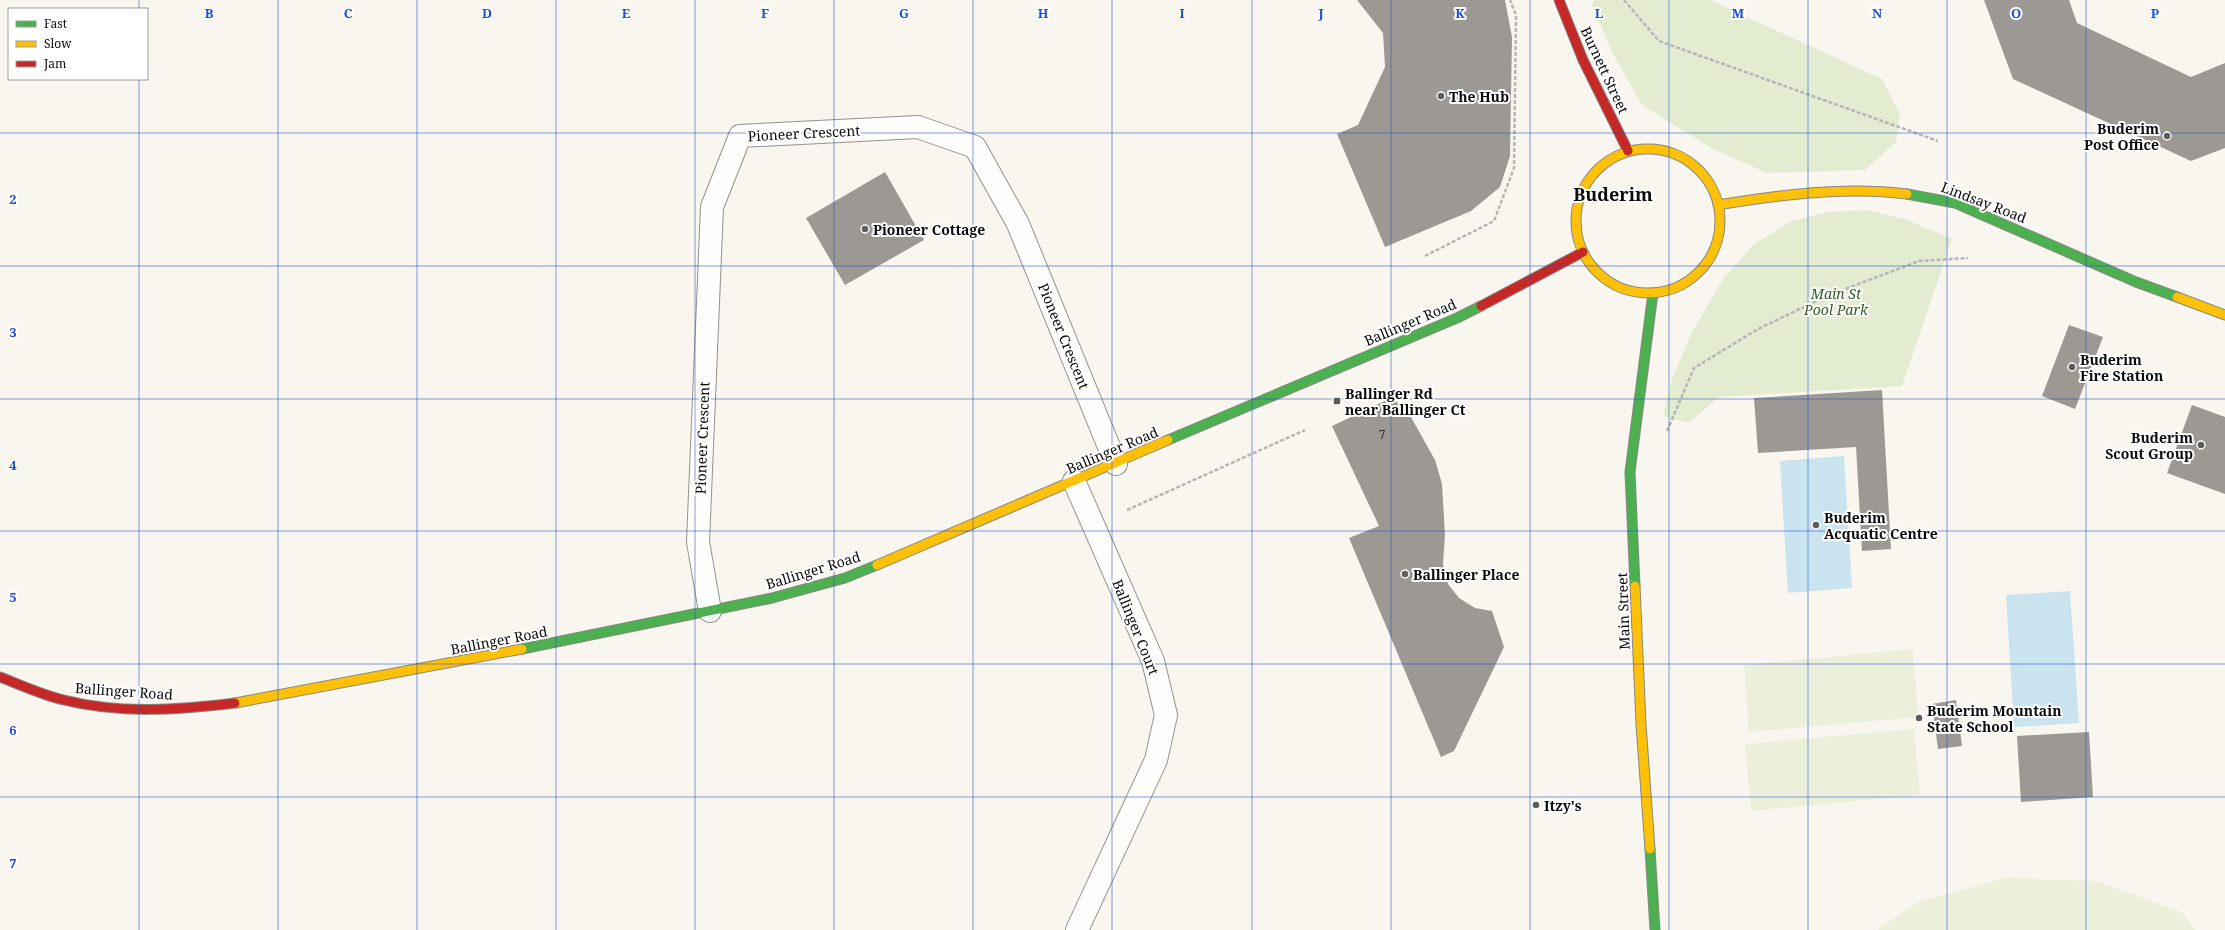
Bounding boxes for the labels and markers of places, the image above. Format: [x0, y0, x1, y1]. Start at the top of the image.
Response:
place label: The Hub [1449, 87, 1509, 106]
marker: The Hub [1436, 91, 1446, 101]
place label: Buderim Post Office [2084, 119, 2159, 154]
marker: Buderim Post Office [2162, 131, 2172, 141]
place label: Pioneer Cottage [873, 220, 985, 239]
marker: Pioneer Cottage [860, 224, 870, 234]
place label: Buderim Fire Station [2080, 350, 2163, 385]
marker: Buderim Fire Station [2067, 362, 2077, 372]
place label: Ballinger Rd near Ballinger Ct [1345, 384, 1466, 419]
marker: Ballinger Rd near Ballinger Ct [1332, 396, 1342, 406]
place label: Buderim Scout Group [2105, 428, 2193, 463]
marker: Buderim Scout Group [2196, 440, 2206, 450]
place label: Buderim Acquatic Centre [1824, 508, 1938, 543]
marker: Buderim Acquatic Centre [1811, 520, 1821, 530]
place label: Ballinger Place [1413, 565, 1519, 584]
marker: Ballinger Place [1400, 569, 1410, 579]
place label: Buderim Mountain State School [1927, 701, 2061, 736]
marker: Buderim Mountain State School [1914, 713, 1924, 723]
place label: Itzy's [1544, 796, 1582, 815]
marker: Itzy's [1531, 800, 1541, 810]

